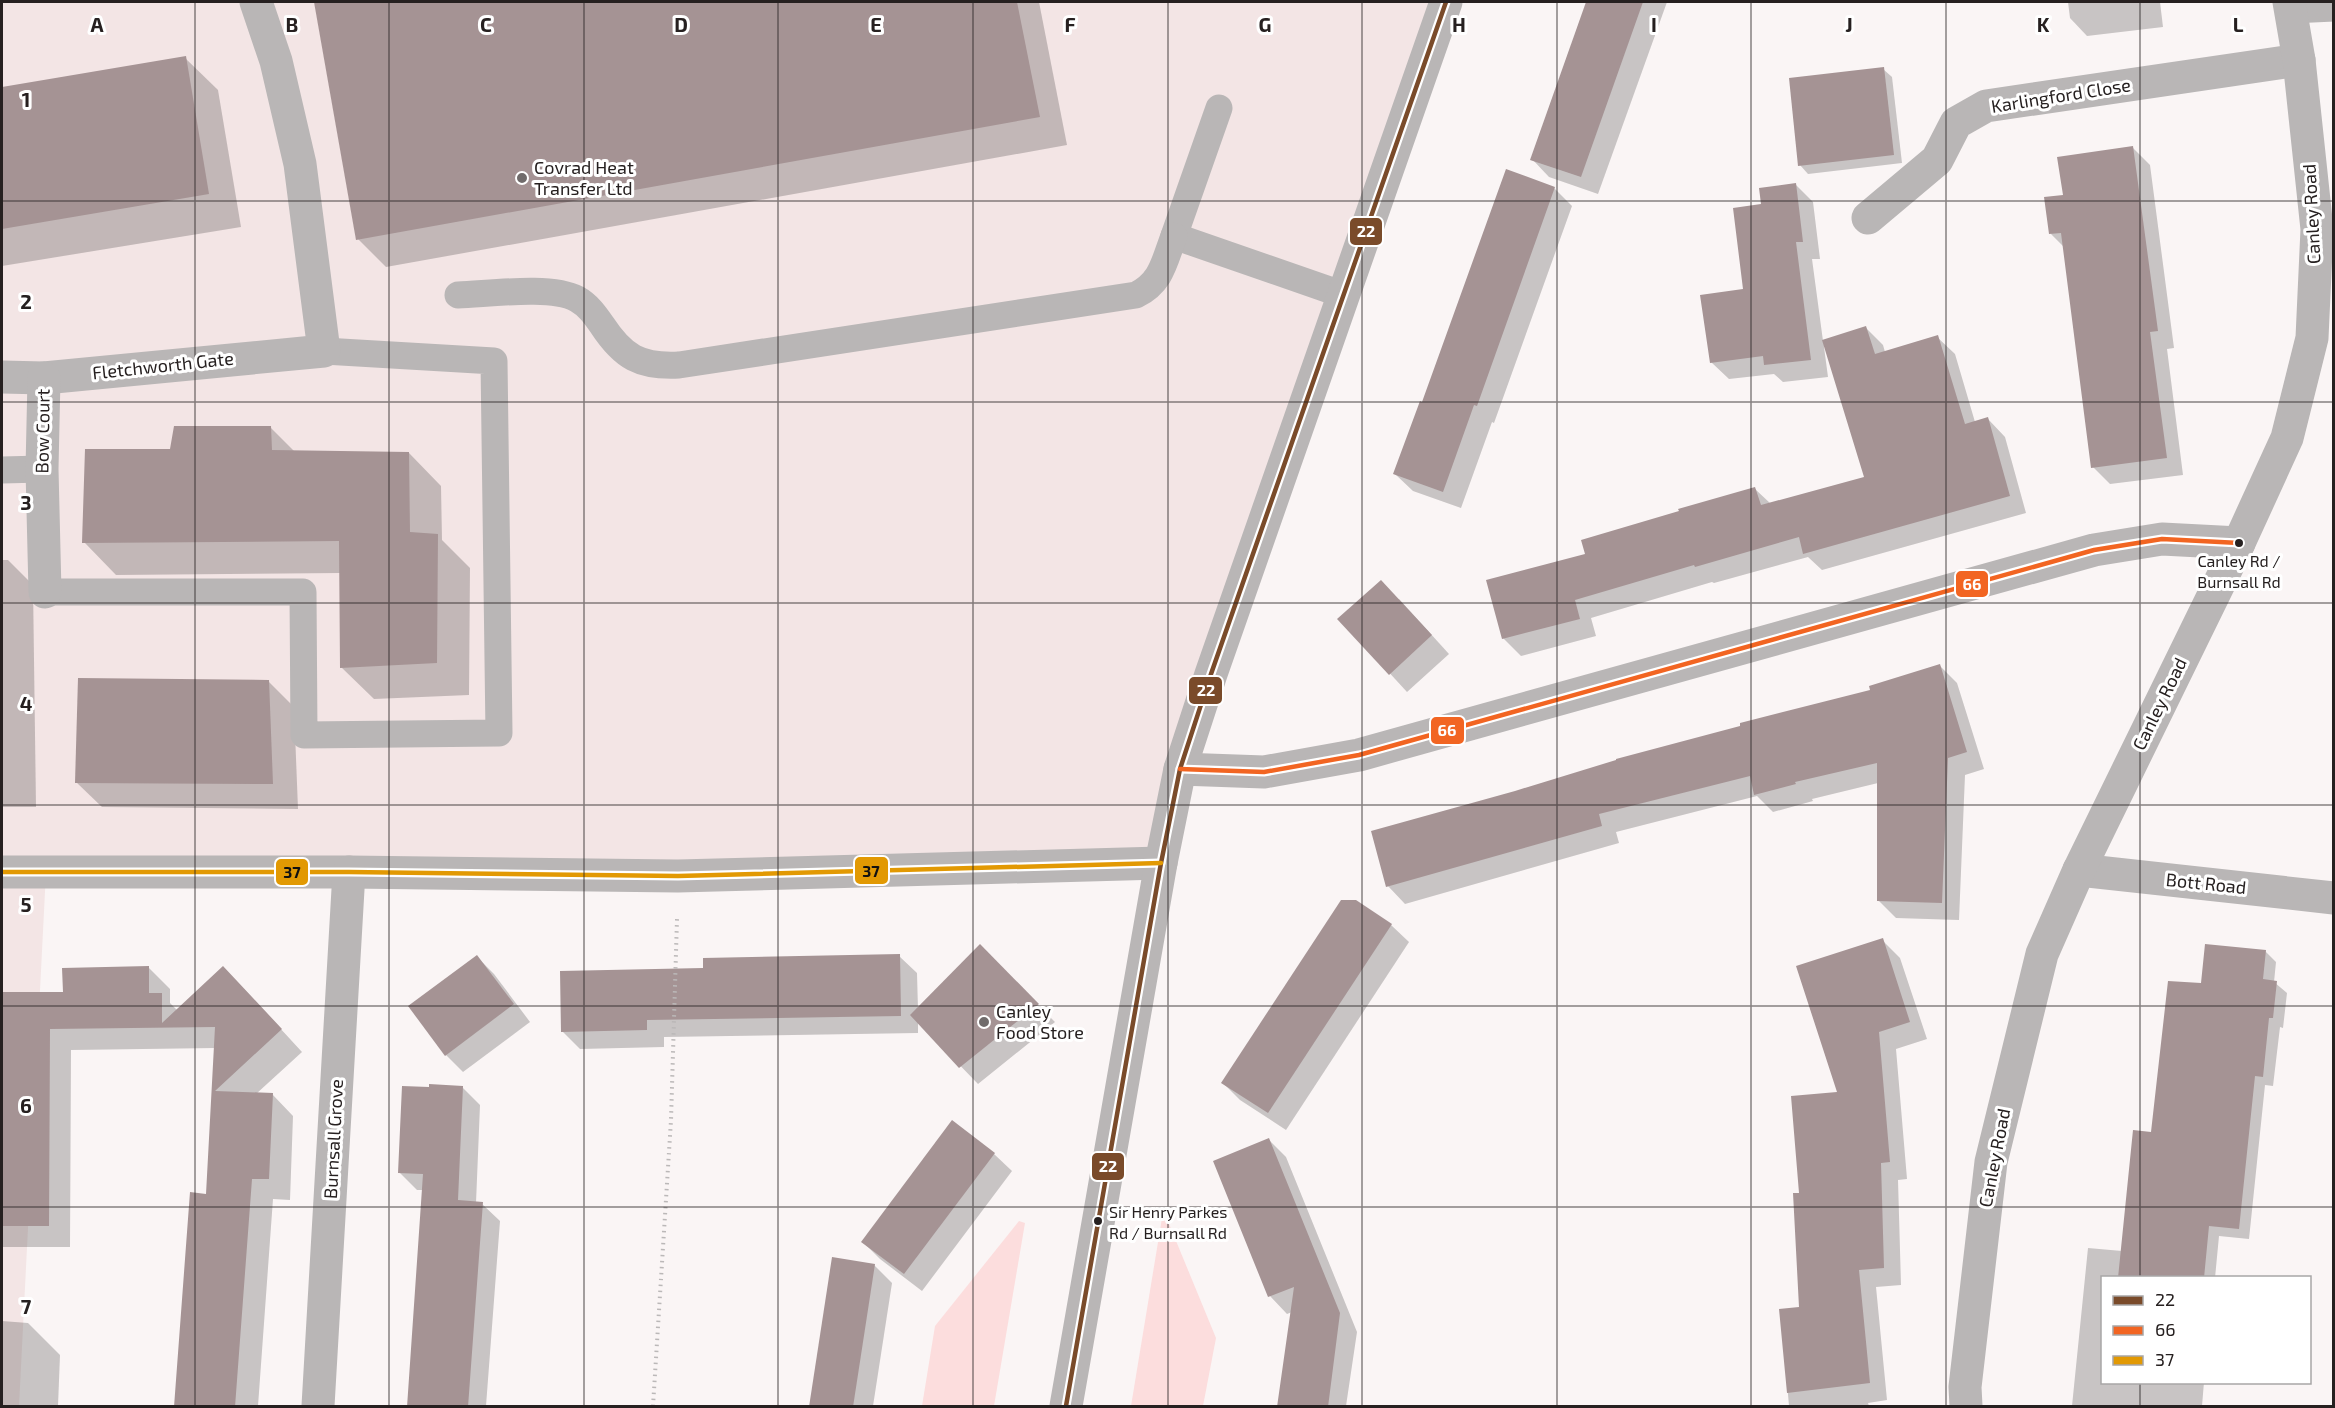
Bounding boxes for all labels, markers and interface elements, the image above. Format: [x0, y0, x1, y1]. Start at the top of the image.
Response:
text: A [90, 12, 104, 36]
text: B [286, 12, 298, 36]
text: C [480, 12, 492, 36]
text: D [674, 12, 688, 36]
text: E [870, 12, 882, 36]
text: F [1064, 12, 1076, 36]
text: G [1259, 12, 1271, 36]
text: H [1452, 12, 1466, 36]
text: I [1651, 12, 1657, 36]
text: J [1845, 12, 1853, 36]
text: K [2037, 12, 2050, 36]
text: L [2233, 12, 2244, 36]
street label: Karlingford Close [1989, 73, 2132, 117]
text: 1 [22, 87, 30, 111]
place label: Covrad Heat Transfer Ltd [534, 156, 634, 199]
street label: Canley Road [2297, 163, 2325, 265]
marker: Covrad Heat Transfer Ltd [515, 171, 529, 185]
line badge: 22 [1349, 217, 1383, 246]
text: 22 [1357, 221, 1375, 240]
text: 2 [20, 289, 32, 313]
street label: Fletchworth Gate [91, 347, 235, 383]
street label: Bow Court [30, 388, 54, 473]
text: 3 [20, 490, 32, 514]
marker: Canley Rd / Burnsall Rd [2233, 537, 2245, 549]
place label: Canley Rd / Burnsall Rd [2197, 551, 2281, 591]
line badge: 66 [1955, 570, 1989, 598]
text: 66 [1963, 574, 1981, 593]
street label: Canley Road [2127, 654, 2191, 753]
line badge: 22 [1188, 676, 1223, 705]
text: 22 [1197, 680, 1215, 699]
text: 4 [20, 691, 33, 715]
line badge: 66 [1430, 716, 1465, 745]
text: 66 [1438, 720, 1456, 739]
line badge: 37 [854, 856, 889, 885]
line badge: 37 [275, 858, 309, 886]
text: 37 [862, 861, 880, 880]
text: 37 [283, 862, 301, 881]
street label: Bott Road [2165, 868, 2247, 898]
text: 5 [20, 892, 32, 916]
place label: Canley Food Store [996, 1000, 1084, 1043]
marker: Canley Food Store [977, 1015, 991, 1029]
street label: Burnsall Grove [319, 1079, 347, 1199]
text: 6 [20, 1093, 32, 1117]
street label: Canley Road [1974, 1107, 2014, 1209]
line badge: 22 [1091, 1152, 1125, 1181]
text: 22 [1099, 1156, 1117, 1175]
place label: Sir Henry Parkes Rd / Burnsall Rd [1109, 1202, 1227, 1242]
marker: Sir Henry Parkes Rd / Burnsall Rd [1092, 1215, 1104, 1227]
legend [2101, 1276, 2311, 1384]
text: 22 [2155, 1288, 2175, 1310]
text: 7 [21, 1294, 32, 1318]
text: 66 [2155, 1318, 2176, 1340]
text: 37 [2155, 1348, 2174, 1370]

